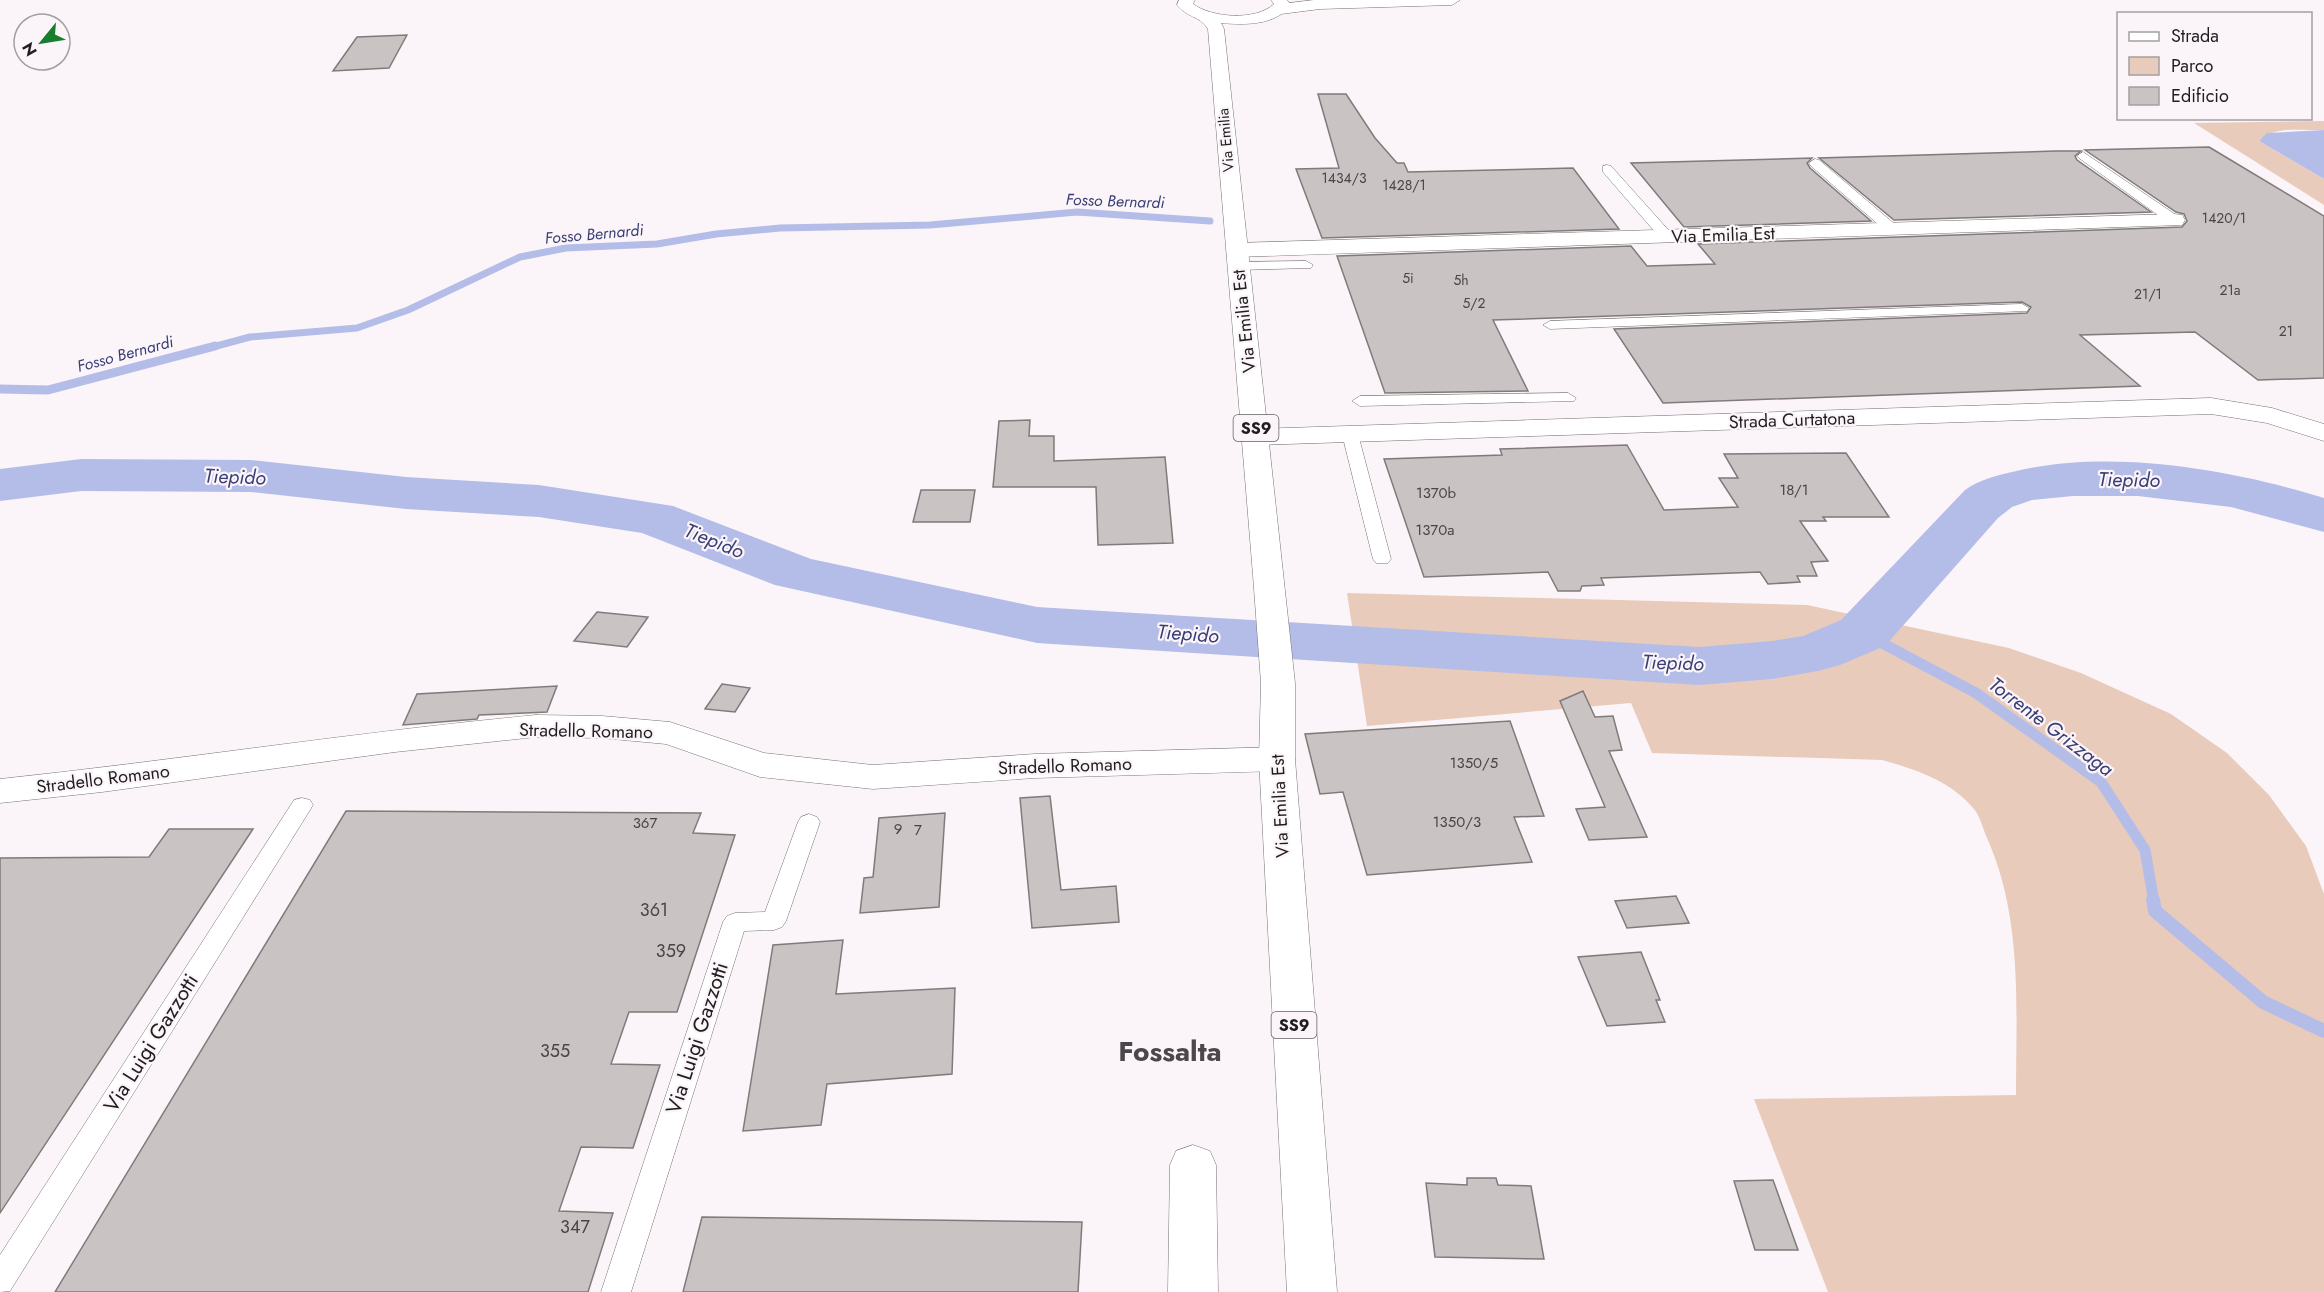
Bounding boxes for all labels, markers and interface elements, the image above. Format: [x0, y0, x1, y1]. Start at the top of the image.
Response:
north arrow [12, 12, 72, 72]
legend [2117, 12, 2312, 120]
text: Strada [2171, 23, 2219, 49]
text: N [16, 38, 43, 61]
text: Parco [2171, 53, 2213, 79]
text: Edificio [2171, 83, 2229, 109]
street label: Via Emilia [1212, 107, 1240, 173]
house number: 1434/3 [1321, 168, 1367, 188]
house number: 1428/1 [1382, 175, 1426, 195]
water label: Fosso Bernardi [1065, 188, 1166, 214]
house number: 1420/1 [2202, 208, 2246, 228]
water label: Fosso Bernardi [544, 218, 645, 250]
street label: Via Emilia Est [1671, 220, 1776, 250]
street label: Via Emilia Est [1226, 267, 1262, 374]
house number: 5i [1402, 268, 1414, 288]
house number: 5h [1453, 270, 1469, 290]
house number: 21a [2220, 280, 2241, 300]
house number: 21/1 [2134, 284, 2162, 304]
house number: 5/2 [1462, 293, 1486, 313]
house number: 21 [2279, 321, 2293, 341]
water label: Fosso Bernardi [74, 330, 177, 378]
street label: Strada Curtatona [1728, 405, 1856, 435]
road number: SS9 [1234, 415, 1278, 441]
water label: Tiepido [204, 461, 267, 493]
water label: Tiepido [2098, 465, 2161, 495]
house number: 18/1 [1779, 479, 1809, 501]
house number: 1370b [1416, 482, 1457, 504]
water label: Tiepido [680, 516, 748, 566]
house number: 1370a [1416, 519, 1454, 541]
water label: Tiepido [1156, 617, 1220, 651]
water label: Tiepido [1642, 647, 1705, 679]
water label: Torrente Grizzaga [1982, 670, 2120, 784]
street label: Stradello Romano [519, 717, 653, 745]
street label: Stradello Romano [998, 751, 1133, 781]
house number: 1350/5 [1450, 752, 1498, 774]
street label: Via Emilia Est [1264, 753, 1296, 858]
street label: Stradello Romano [35, 758, 171, 800]
house number: 1350/3 [1433, 811, 1481, 833]
house number: 367 [633, 812, 657, 834]
house number: 9 [894, 818, 902, 840]
house number: 7 [914, 819, 922, 841]
house number: 361 [640, 897, 668, 923]
house number: 359 [656, 938, 686, 964]
street label: Via Luigi Gazzotti [658, 958, 736, 1118]
street label: Via Luigi Gazzotti [96, 968, 206, 1118]
road number: SS9 [1272, 1012, 1316, 1038]
district label: Fossalta [1118, 1031, 1222, 1072]
house number: 355 [540, 1038, 570, 1064]
house number: 347 [560, 1214, 590, 1240]

